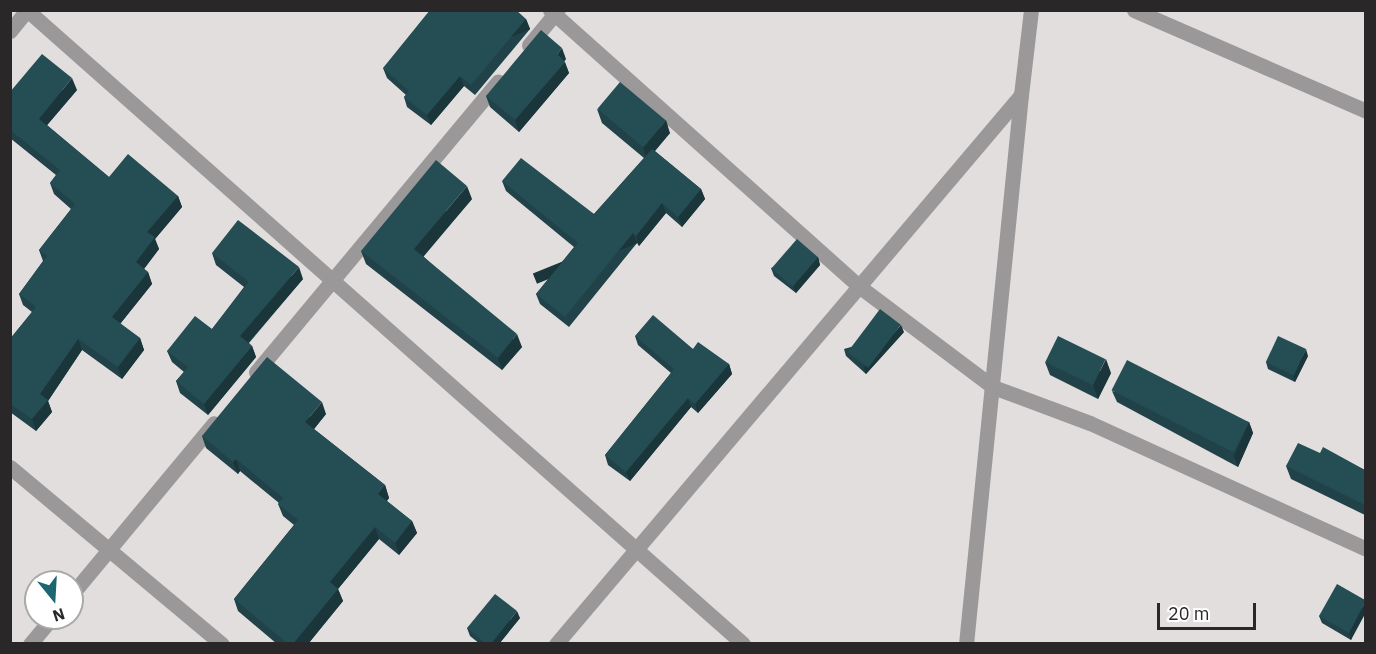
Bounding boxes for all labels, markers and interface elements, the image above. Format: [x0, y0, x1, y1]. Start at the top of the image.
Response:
north arrow [24, 570, 84, 630]
scale bar [1160, 591, 1259, 629]
text: 20 m [1168, 602, 1210, 625]
text: N [50, 604, 68, 627]

